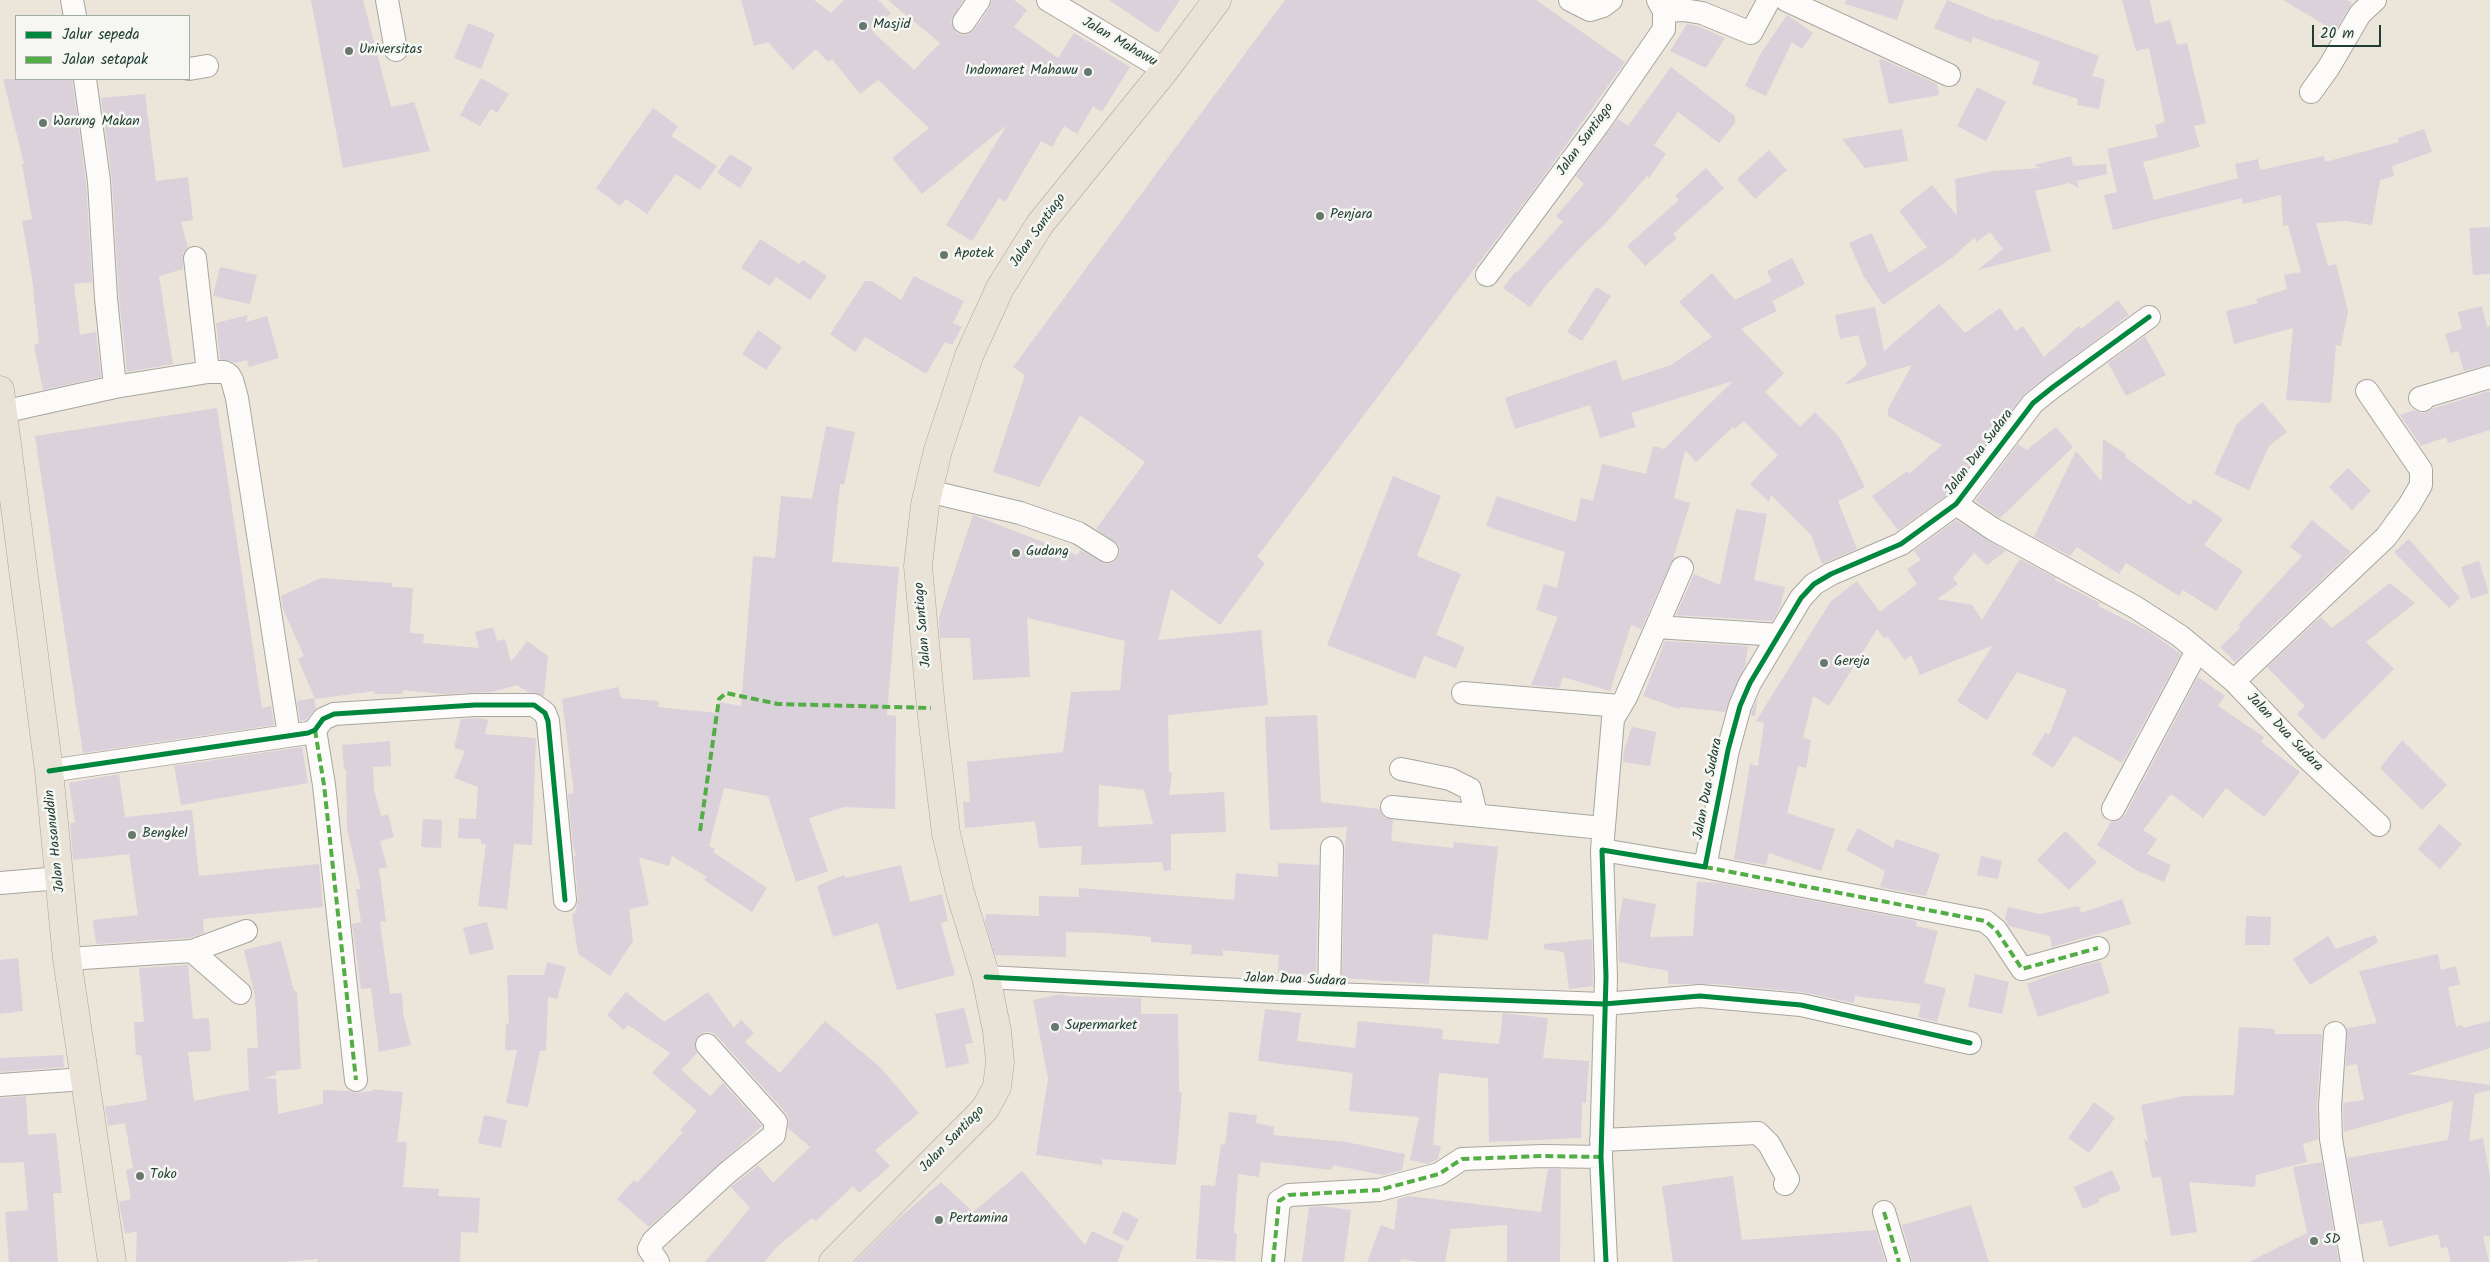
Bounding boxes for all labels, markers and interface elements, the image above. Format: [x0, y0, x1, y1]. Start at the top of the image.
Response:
legend [15, 15, 190, 80]
street label: Jalan Mahawu [1078, 15, 1160, 71]
scale bar [2315, 15, 2384, 47]
place label: Masjid [873, 18, 910, 34]
marker: Masjid [857, 20, 869, 32]
text: 20 m [2320, 22, 2354, 46]
text: Jalur sepeda [62, 23, 140, 47]
place label: Universitas [359, 43, 422, 59]
marker: Universitas [343, 45, 355, 57]
text: Jalan setapak [62, 48, 148, 72]
place label: Indomaret Mahawu [965, 64, 1078, 80]
marker: Indomaret Mahawu [1082, 66, 1094, 78]
street label: Jalan Santiago [1554, 100, 1618, 180]
place label: Warung Makan [53, 115, 140, 131]
marker: Warung Makan [37, 117, 49, 129]
street label: Jalan Santiago [1007, 191, 1071, 271]
place label: Penjara [1330, 208, 1373, 224]
marker: Penjara [1314, 210, 1326, 222]
place label: Apotek [954, 247, 994, 263]
marker: Apotek [938, 249, 950, 261]
street label: Jalan Dua Sudara [1942, 407, 2018, 499]
place label: Gudang [1026, 545, 1069, 561]
marker: Gudang [1010, 547, 1022, 559]
street label: Jalan Santiago [912, 581, 936, 669]
place label: Gereja [1834, 655, 1870, 671]
marker: Gereja [1818, 657, 1830, 669]
street label: Jalan Dua Sudara [2242, 690, 2326, 776]
street label: Jalan Dua Sudara [1691, 737, 1727, 841]
street label: Jalan Hasanuddin [42, 789, 70, 893]
place label: Bengkel [142, 827, 188, 843]
marker: Bengkel [126, 829, 138, 841]
street label: Jalan Dua Sudara [1243, 971, 1347, 991]
place label: Supermarket [1065, 1019, 1137, 1035]
marker: Supermarket [1049, 1021, 1061, 1033]
street label: Jalan Santiago [917, 1103, 989, 1177]
place label: Toko [150, 1168, 177, 1184]
marker: Toko [134, 1170, 146, 1182]
place label: Pertamina [949, 1212, 1008, 1228]
marker: Pertamina [933, 1214, 945, 1226]
place label: SD [2324, 1233, 2340, 1249]
marker: SD [2308, 1235, 2320, 1247]

